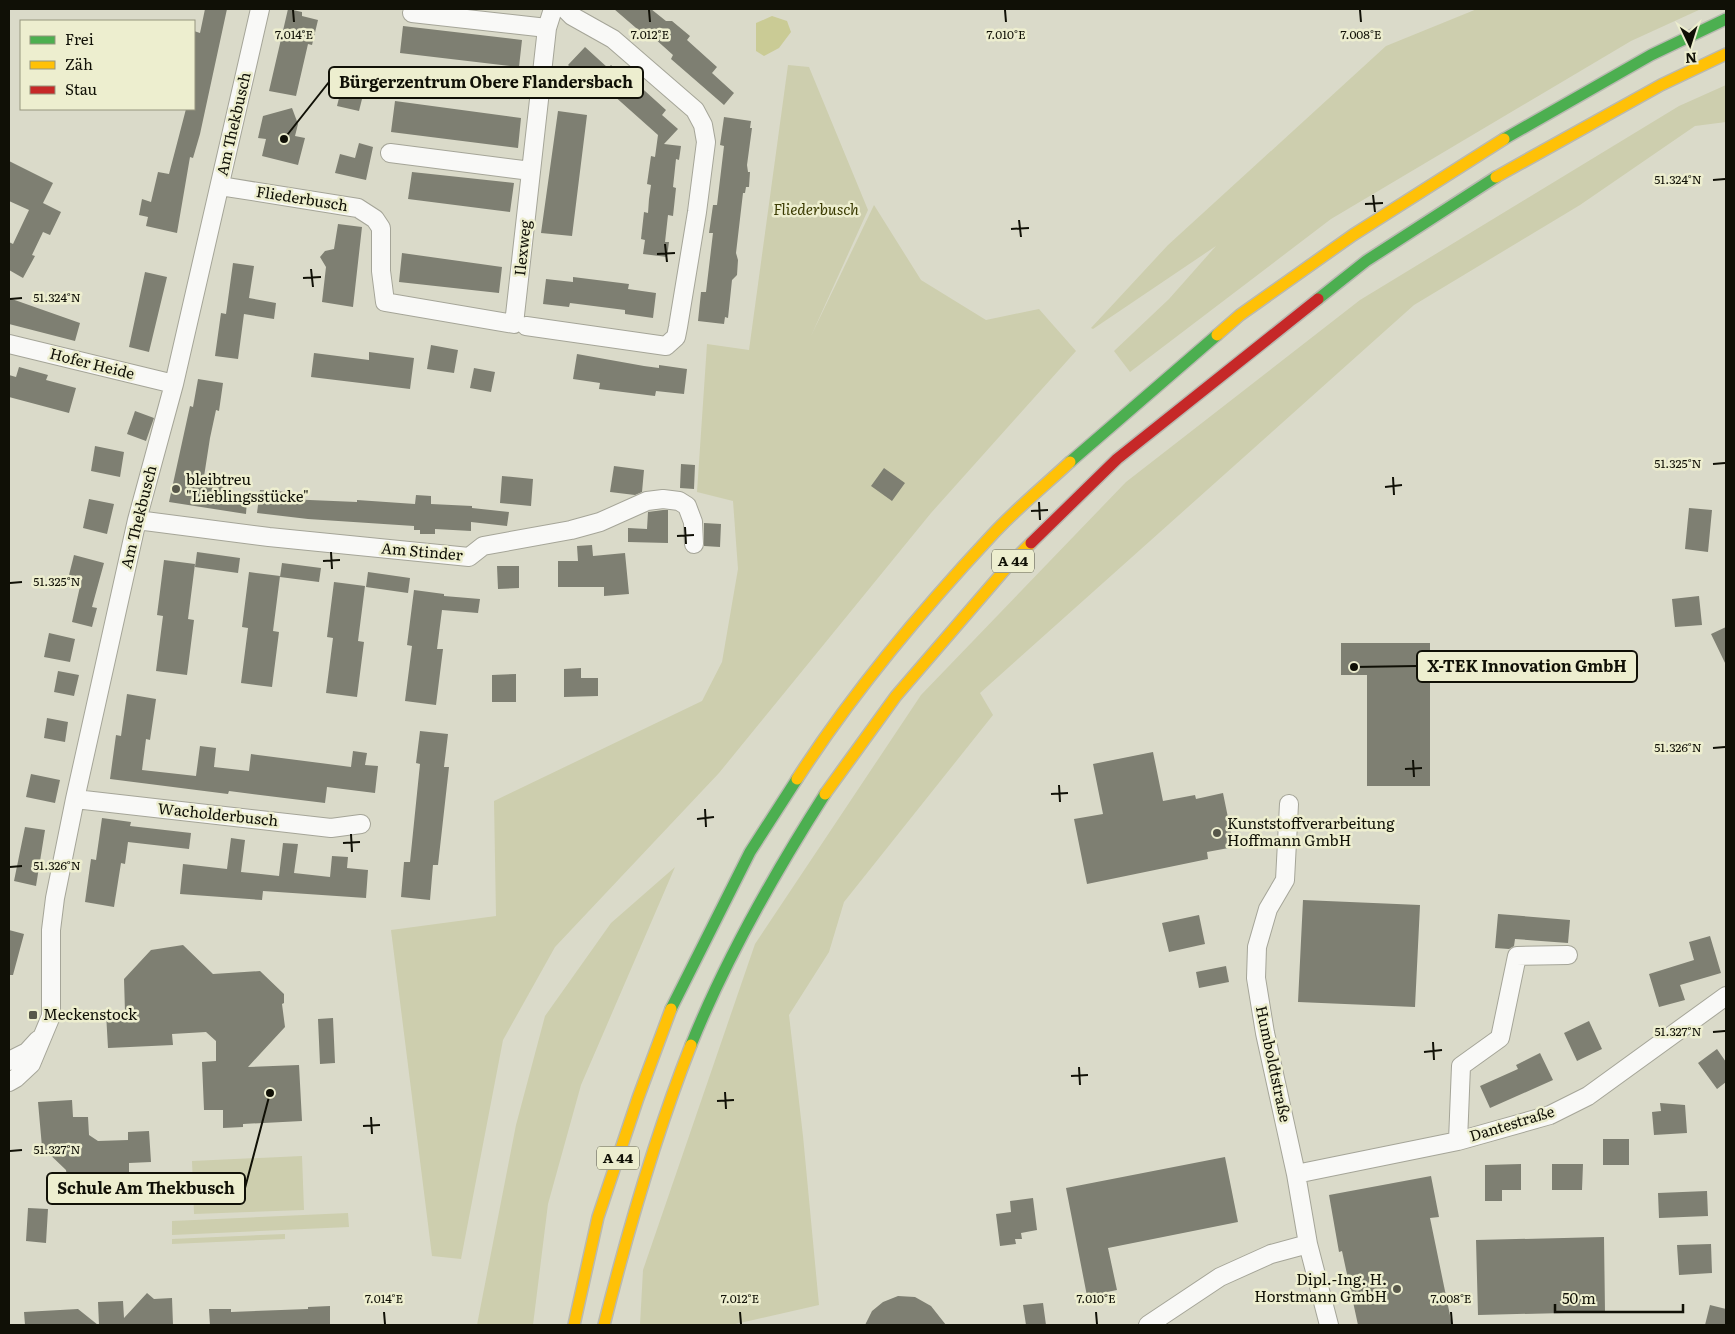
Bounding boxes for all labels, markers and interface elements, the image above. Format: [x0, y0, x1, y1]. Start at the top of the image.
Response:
legend [20, 20, 195, 110]
north arrow [1665, 20, 1715, 70]
text: 7.014°E [275, 25, 313, 43]
text: 7.012°E [631, 25, 670, 43]
text: 7.010°E [986, 25, 1026, 43]
text: 7.008°E [1341, 25, 1382, 43]
text: Frei [65, 27, 94, 50]
text: N [1684, 49, 1698, 69]
text: Zäh [65, 52, 93, 75]
callout: Bürgerzentrum Obere Flandersbach [329, 67, 643, 98]
street label: Am Thekbusch [209, 69, 256, 178]
text: Bürgerzentrum Obere Flandersbach [339, 69, 633, 93]
text: Stau [65, 77, 97, 100]
text: 51.324°N [1654, 170, 1702, 188]
street label: Fliederbusch [255, 179, 350, 216]
park label: Fliederbusch [773, 197, 859, 220]
street label: Ilexweg [507, 218, 536, 277]
text: 51.324°N [33, 288, 81, 306]
street label: Hofer Heide [48, 341, 137, 384]
text: 51.325°N [1654, 454, 1702, 472]
street label: Am Thekbusch [114, 462, 162, 571]
place label: bleibtreu "Lieblingsstücke" [186, 467, 309, 507]
marker: bleibtreu "Lieblingsstücke" [170, 483, 182, 495]
street label: Am Stinder [380, 535, 464, 566]
road number: A 44 [992, 550, 1034, 572]
text: 51.325°N [33, 572, 81, 590]
callout: X-TEK Innovation GmbH [1417, 651, 1637, 682]
text: X-TEK Innovation GmbH [1427, 653, 1627, 677]
text: 51.326°N [1654, 738, 1702, 756]
street label: Wacholderbusch [157, 796, 280, 831]
place label: Kunststoffverarbeitung Hoffmann GmbH [1227, 811, 1395, 851]
marker: Kunststoffverarbeitung Hoffmann GmbH [1211, 827, 1223, 839]
text: 51.326°N [33, 856, 81, 874]
place label: Meckenstock [43, 1002, 138, 1025]
street label: Humboldtstraße [1251, 1003, 1298, 1124]
marker: Meckenstock [27, 1009, 39, 1021]
text: 51.327°N [1654, 1022, 1702, 1040]
street label: Dantestraße [1466, 1099, 1557, 1146]
text: 51.327°N [33, 1140, 81, 1158]
road number: A 44 [597, 1146, 639, 1170]
callout: Schule Am Thekbusch [47, 1173, 245, 1204]
text: Schule Am Thekbusch [57, 1175, 235, 1199]
place label: Dipl.-Ing. H. Horstmann GmbH [1254, 1267, 1387, 1307]
scale bar [1555, 1282, 1682, 1314]
marker: Dipl.-Ing. H. Horstmann GmbH [1391, 1283, 1403, 1295]
text: 50 m [1562, 1286, 1596, 1309]
text: 7.014°E [365, 1289, 403, 1307]
text: 7.012°E [721, 1289, 760, 1307]
text: 7.010°E [1076, 1289, 1116, 1307]
text: 7.008°E [1431, 1289, 1472, 1307]

